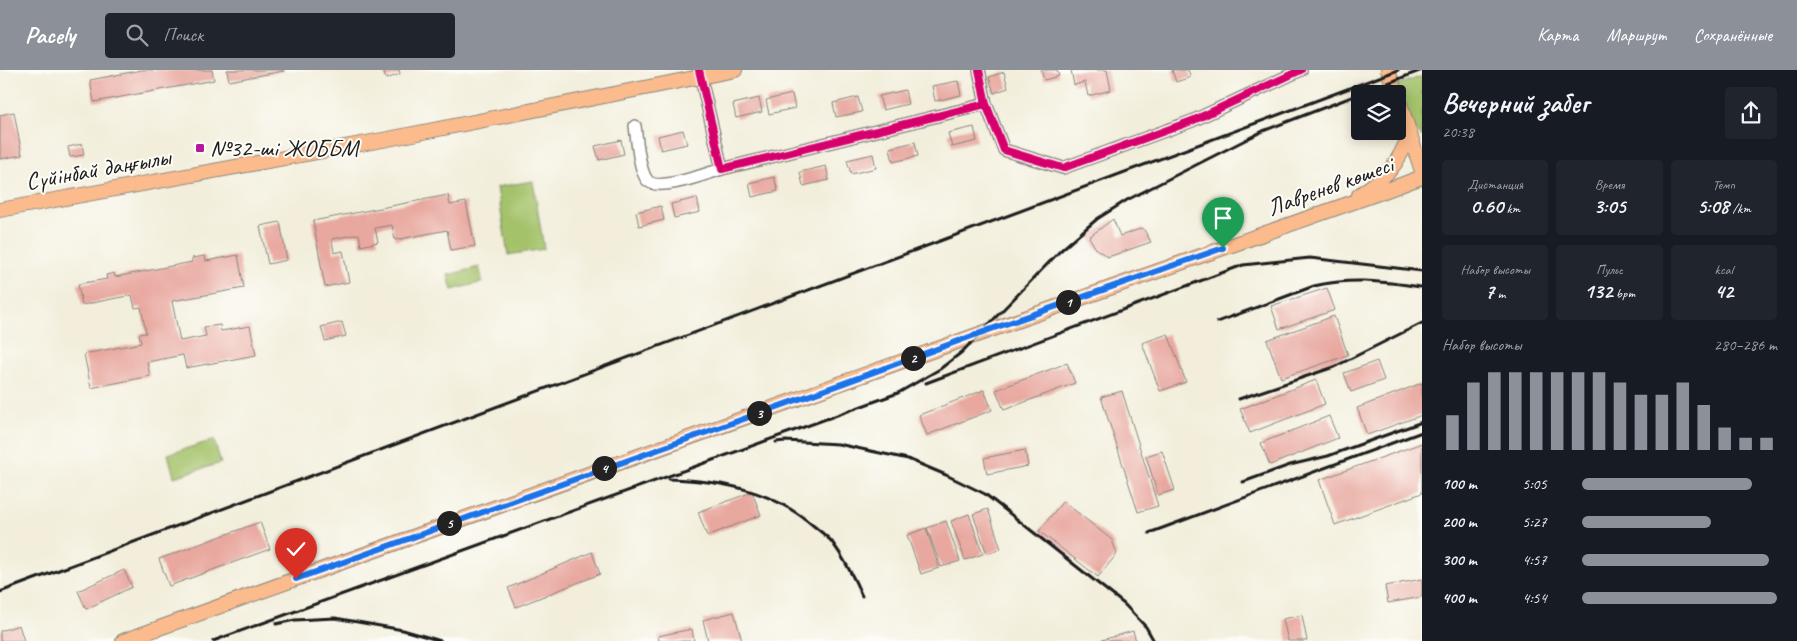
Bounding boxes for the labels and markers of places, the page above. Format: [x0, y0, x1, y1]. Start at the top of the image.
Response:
place label: №32-ші ЖОББМ [210, 133, 361, 163]
marker: №32-ші ЖОББМ [194, 142, 206, 154]
pin [1202, 197, 1244, 248]
pin: 1 [1056, 290, 1080, 314]
pin: 2 [900, 346, 926, 370]
pin: 3 [746, 400, 772, 426]
pin: 4 [592, 456, 616, 480]
pin: 5 [436, 510, 462, 536]
pin [275, 528, 317, 579]

